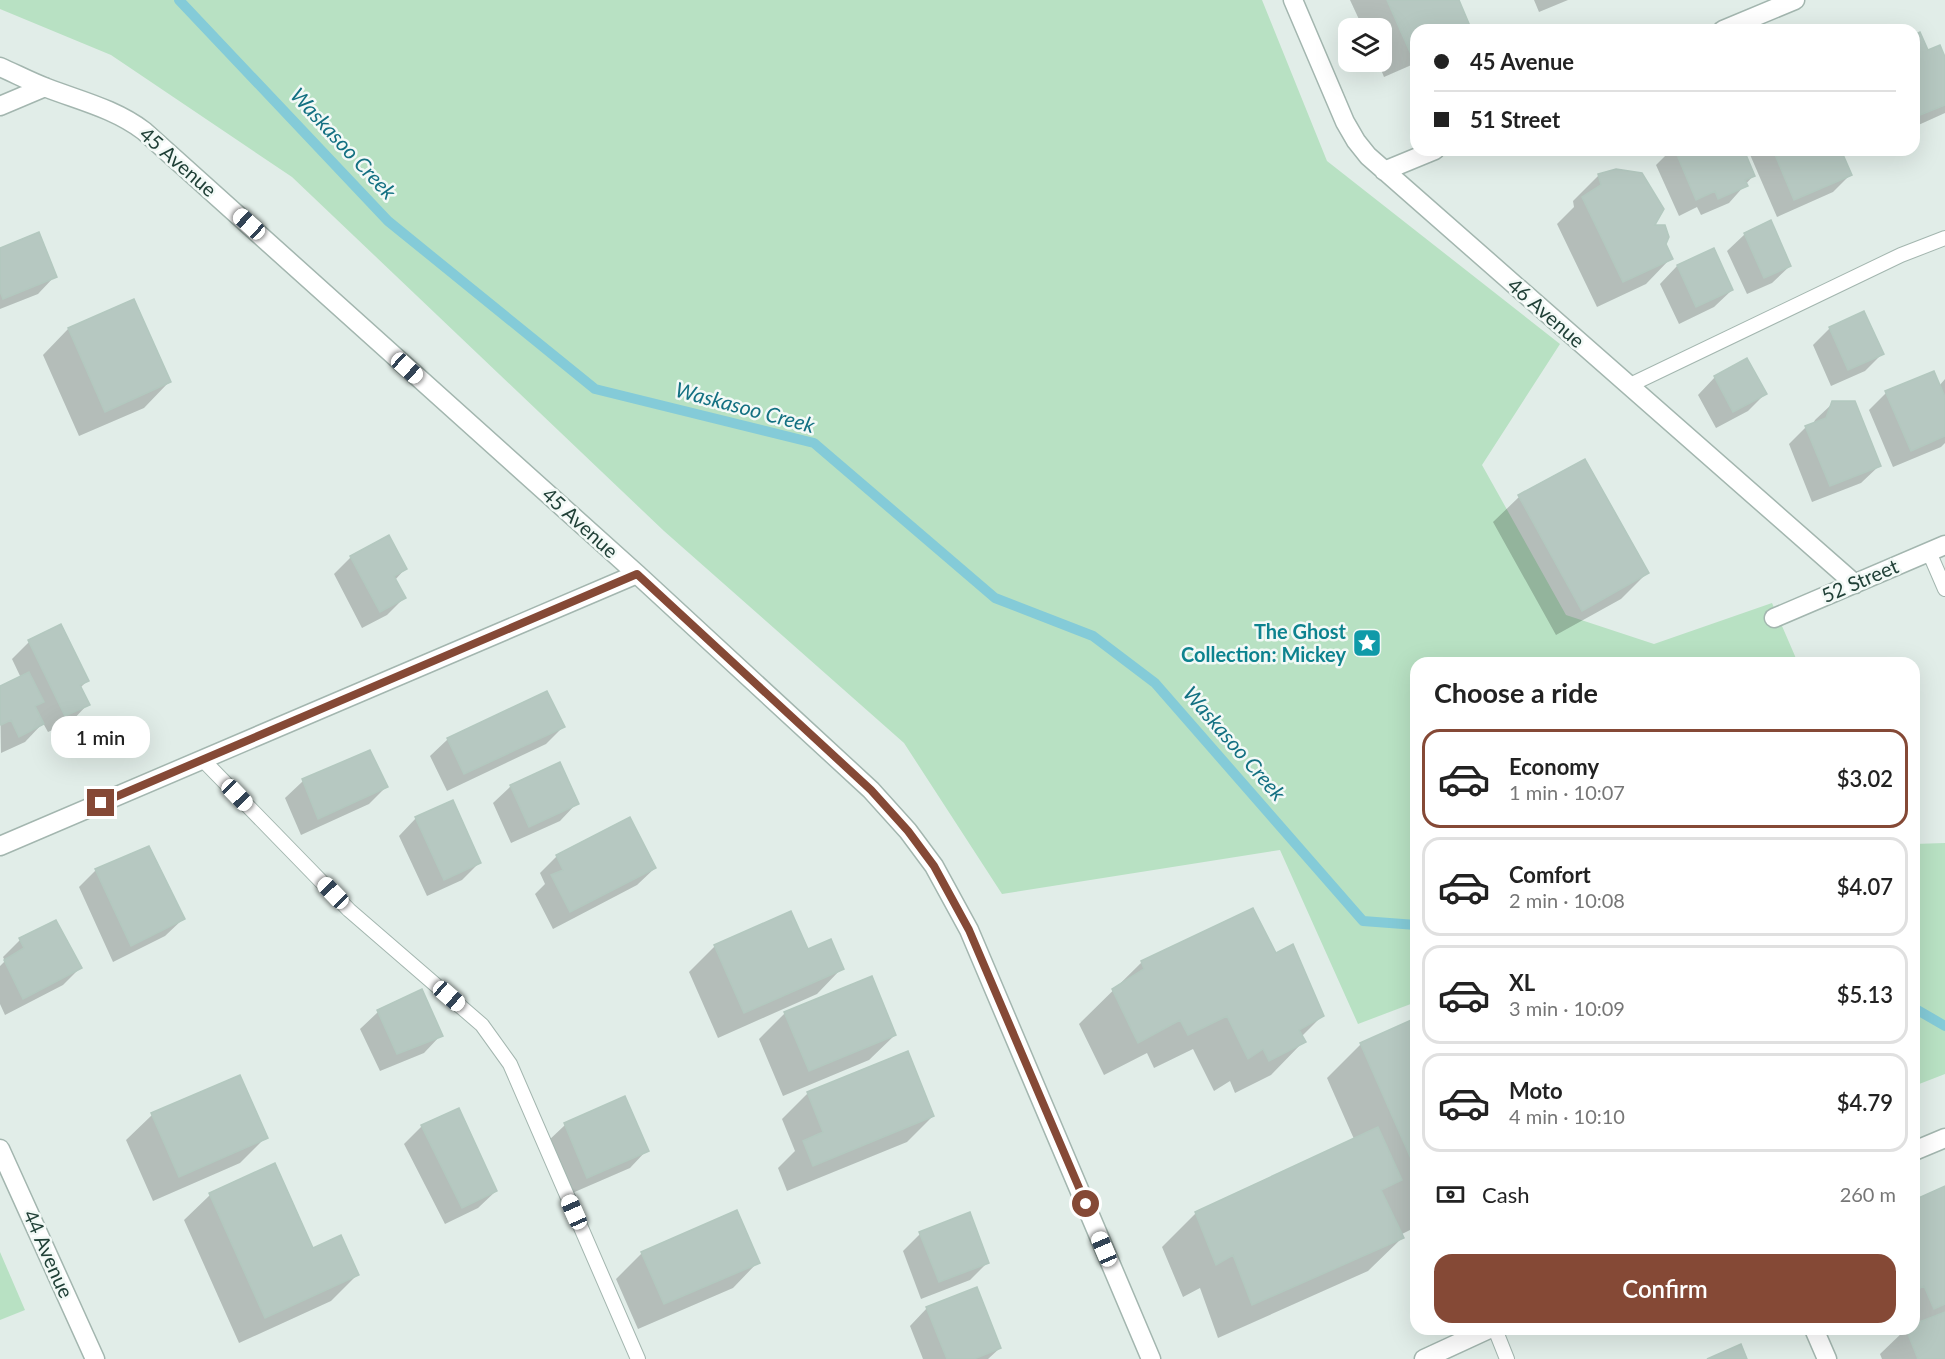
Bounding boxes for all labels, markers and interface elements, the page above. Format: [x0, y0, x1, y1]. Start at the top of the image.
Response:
map controls [1338, 18, 1392, 72]
button: layers [1338, 18, 1392, 72]
text: 45 Avenue [1470, 48, 1574, 75]
water label: Waskasoo Creek [286, 82, 403, 205]
text: 51 Street [1470, 106, 1560, 133]
street label: 45 Avenue [135, 121, 222, 201]
car [230, 205, 268, 243]
street label: 46 Avenue [1503, 272, 1590, 352]
car [388, 349, 426, 387]
water label: Waskasoo Creek [673, 376, 819, 437]
street label: 45 Avenue [538, 482, 624, 563]
street label: 52 Street [1818, 553, 1902, 607]
place label: The Ghost Collection: Mickey [1181, 619, 1347, 666]
place icon: The Ghost Collection: Mickey [1351, 627, 1383, 659]
text: Choose a ride [1434, 676, 1598, 709]
water label: Waskasoo Creek [1179, 681, 1292, 806]
callout: 1 min [51, 716, 150, 758]
text: 1 min [76, 725, 125, 749]
icon: car [1437, 752, 1491, 806]
text: Economy [1509, 753, 1599, 780]
text: $3.02 [1837, 765, 1893, 792]
car [218, 776, 256, 814]
text: 1 min · 10:07 [1509, 780, 1625, 804]
route end [87, 789, 114, 816]
icon: car [1437, 860, 1491, 914]
text: Comfort [1509, 861, 1591, 888]
text: $4.07 [1837, 873, 1893, 900]
car [314, 874, 352, 912]
text: 2 min · 10:08 [1509, 888, 1625, 912]
icon: car [1437, 968, 1491, 1022]
text: XL [1509, 969, 1535, 996]
car [430, 977, 468, 1015]
text: $5.13 [1837, 981, 1893, 1008]
text: 3 min · 10:09 [1509, 996, 1625, 1020]
icon: car [1437, 1076, 1491, 1130]
text: Moto [1509, 1077, 1563, 1104]
text: $4.79 [1837, 1089, 1893, 1116]
text: 4 min · 10:10 [1509, 1104, 1625, 1128]
icon: cash [1434, 1178, 1467, 1211]
text: Cash [1482, 1181, 1529, 1208]
text: 260 m [1840, 1182, 1896, 1206]
route start [1072, 1190, 1099, 1217]
car [558, 1192, 590, 1232]
street label: 44 Avenue [19, 1206, 79, 1301]
car [1089, 1229, 1119, 1269]
button: Confirm [1434, 1254, 1896, 1323]

